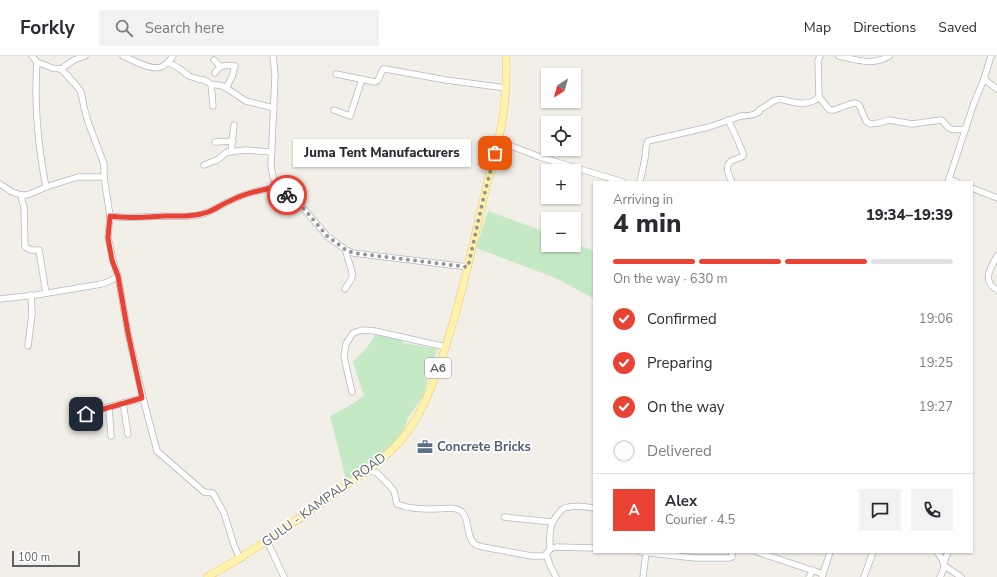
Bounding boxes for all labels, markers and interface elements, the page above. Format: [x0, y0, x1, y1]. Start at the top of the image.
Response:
search box [99, 10, 379, 46]
text: Forkly [20, 15, 75, 41]
icon: search [113, 17, 135, 39]
text: Search here [145, 18, 224, 38]
text: Map [804, 18, 831, 37]
text: Directions [853, 18, 916, 37]
text: Saved [938, 18, 977, 37]
north arrow [541, 68, 581, 108]
map controls [541, 68, 581, 252]
button: locate [541, 116, 581, 156]
pin [478, 136, 512, 170]
callout: Juma Tent Manufacturers [293, 139, 471, 167]
icon: bag [484, 142, 506, 164]
text: Juma Tent Manufacturers [304, 144, 460, 162]
button: + [541, 164, 581, 204]
courier [267, 175, 307, 215]
icon: bike [276, 184, 298, 206]
text: Arriving in [613, 191, 673, 209]
text: 19:34–19:39 [866, 205, 953, 225]
text: 4 min [613, 206, 681, 241]
button: − [541, 212, 581, 252]
text: On the way · 630 m [613, 270, 728, 288]
icon: check [613, 308, 635, 330]
text: Confirmed [647, 309, 717, 329]
text: 19:06 [919, 310, 953, 328]
icon: check [613, 352, 635, 374]
text: Preparing [647, 353, 712, 373]
text: 19:25 [919, 354, 953, 372]
road number: A6 [425, 358, 451, 378]
icon: check [613, 396, 635, 418]
pin [69, 397, 103, 431]
text: On the way [647, 397, 725, 417]
text: 19:27 [919, 398, 953, 416]
icon: home [75, 403, 97, 425]
office icon: Concrete Bricks [416, 438, 434, 456]
place label: Concrete Bricks [437, 438, 531, 456]
text: Delivered [647, 441, 712, 461]
street label: GULU - KAMPALA ROAD [258, 449, 390, 551]
button: chat [859, 489, 901, 531]
button: phone [911, 489, 953, 531]
text: Alex [665, 491, 697, 511]
text: A [628, 500, 640, 520]
text: Courier · 4.5 [665, 511, 735, 529]
scale bar [12, 549, 80, 568]
text: 100 m [18, 550, 50, 565]

